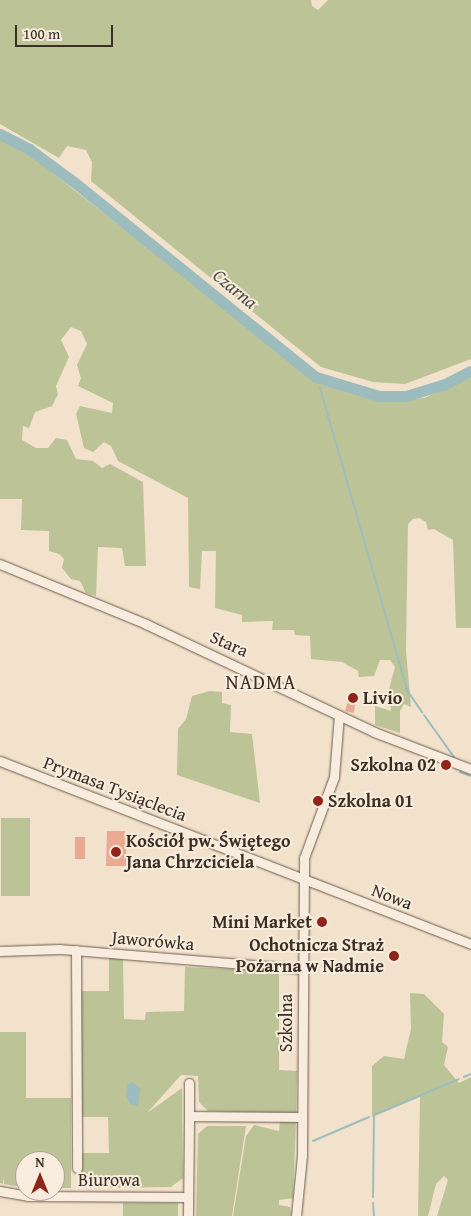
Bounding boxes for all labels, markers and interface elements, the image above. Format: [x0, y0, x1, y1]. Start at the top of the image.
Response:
scale bar [18, 15, 115, 47]
text: 100 m [23, 23, 60, 44]
water label: Czarna [208, 264, 262, 314]
street label: Stara [207, 626, 251, 662]
district label: NADMA [225, 669, 297, 693]
place label: Livio [363, 687, 402, 709]
marker: Livio [347, 692, 359, 704]
street label: Prymasa Tysiąclecia [40, 752, 190, 826]
place label: Szkolna 02 [350, 754, 436, 776]
marker: Szkolna 02 [440, 759, 452, 771]
place label: Szkolna 01 [328, 790, 414, 812]
marker: Szkolna 01 [312, 795, 324, 807]
place label: Kościół pw. Świętego Jana Chrzciciela [126, 831, 291, 874]
marker: Kościół pw. Świętego Jana Chrzciciela [110, 846, 122, 858]
street label: Nowa [369, 879, 415, 915]
place label: Mini Market [212, 911, 312, 933]
marker: Mini Market [316, 916, 328, 928]
street label: Jaworówka [111, 927, 195, 955]
place label: Ochotnicza Straż Pożarna w Nadmie [236, 935, 384, 978]
marker: Ochotnicza Straż Pożarna w Nadmie [388, 950, 400, 962]
street label: Szkolna [275, 994, 297, 1052]
north arrow [15, 1151, 65, 1201]
text: N [35, 1152, 45, 1172]
street label: Biurowa [78, 1169, 140, 1191]

